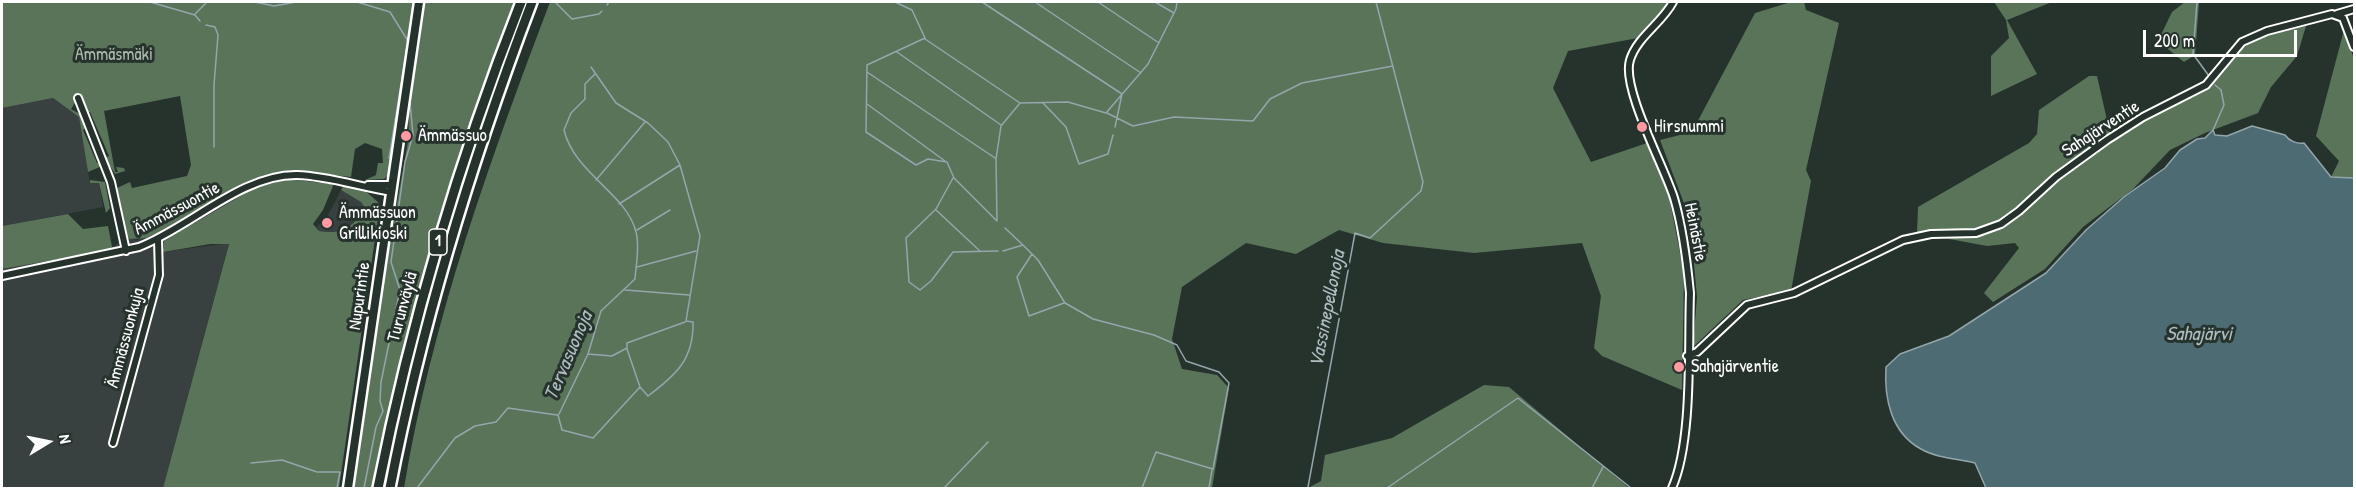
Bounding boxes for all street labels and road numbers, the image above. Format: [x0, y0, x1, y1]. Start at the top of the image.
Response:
street label: Sahajärventie [2058, 96, 2144, 162]
street label: Ämmässuontie [130, 177, 224, 241]
street label: Heinästie [1679, 201, 1711, 263]
road number: 1 [429, 229, 447, 255]
street label: Nupurintie [345, 261, 375, 331]
street label: Turunväylä [383, 270, 423, 344]
street label: Ämmässuonkuja [102, 286, 150, 390]

